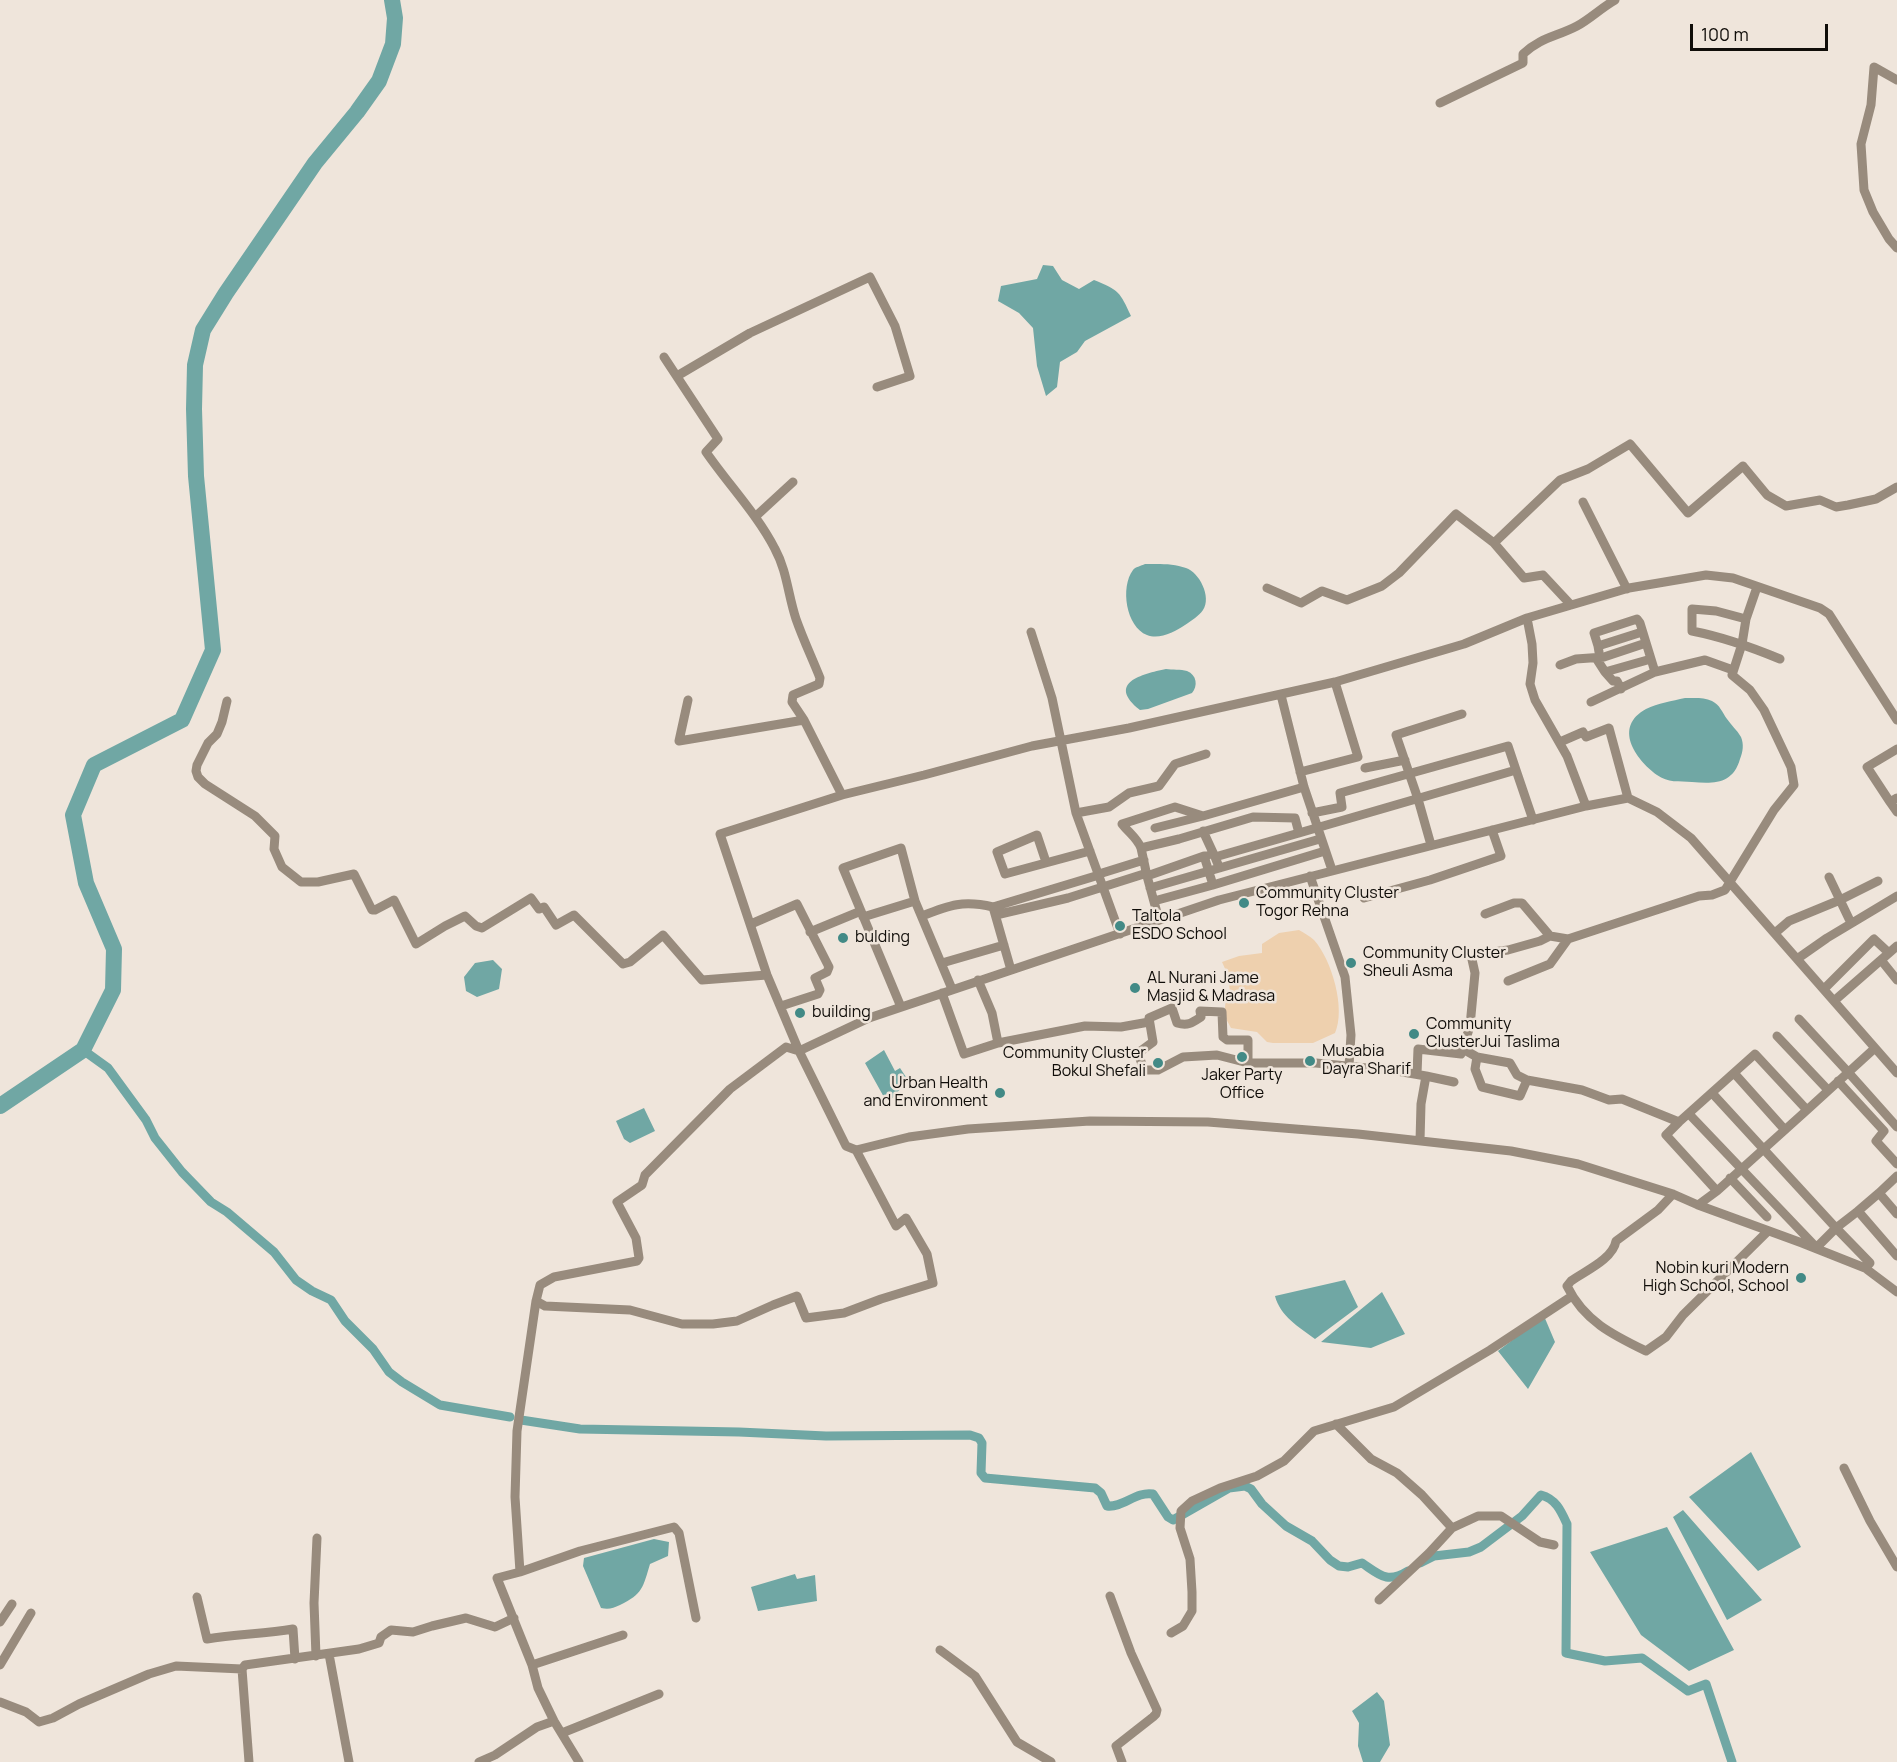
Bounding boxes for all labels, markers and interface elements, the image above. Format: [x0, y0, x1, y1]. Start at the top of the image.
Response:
scale bar [1693, 12, 1831, 50]
text: 100 m [1701, 22, 1749, 46]
place label: Community Cluster Togor Rehna [1256, 884, 1399, 922]
marker: Community Cluster Togor Rehna [1237, 896, 1251, 910]
place label: Taltola ESDO School [1132, 907, 1227, 945]
marker: Taltola ESDO School [1113, 919, 1127, 933]
place label: bulding [855, 928, 910, 948]
marker: bulding [836, 931, 850, 945]
place label: Community Cluster Sheuli Asma [1363, 944, 1506, 982]
marker: Community Cluster Sheuli Asma [1344, 956, 1358, 970]
place label: AL Nurani Jame Masjid & Madrasa [1147, 969, 1275, 1007]
marker: AL Nurani Jame Masjid & Madrasa [1128, 981, 1142, 995]
place label: building [812, 1003, 871, 1023]
marker: building [793, 1006, 807, 1020]
place label: Community ClusterJui Taslima [1426, 1015, 1560, 1053]
marker: Community ClusterJui Taslima [1407, 1027, 1421, 1041]
place label: Musabia Dayra Sharif [1322, 1042, 1411, 1080]
place label: Community Cluster Bokul Shefali [1003, 1044, 1146, 1082]
marker: Jaker Party Office [1235, 1050, 1249, 1064]
marker: Musabia Dayra Sharif [1303, 1054, 1317, 1068]
marker: Community Cluster Bokul Shefali [1151, 1056, 1165, 1070]
place label: Jaker Party Office [1202, 1066, 1282, 1104]
place label: Urban Health and Environment [863, 1074, 988, 1112]
marker: Urban Health and Environment [993, 1086, 1007, 1100]
place label: Nobin kuri Modern High School, School [1643, 1259, 1789, 1297]
marker: Nobin kuri Modern High School, School [1794, 1271, 1808, 1285]

